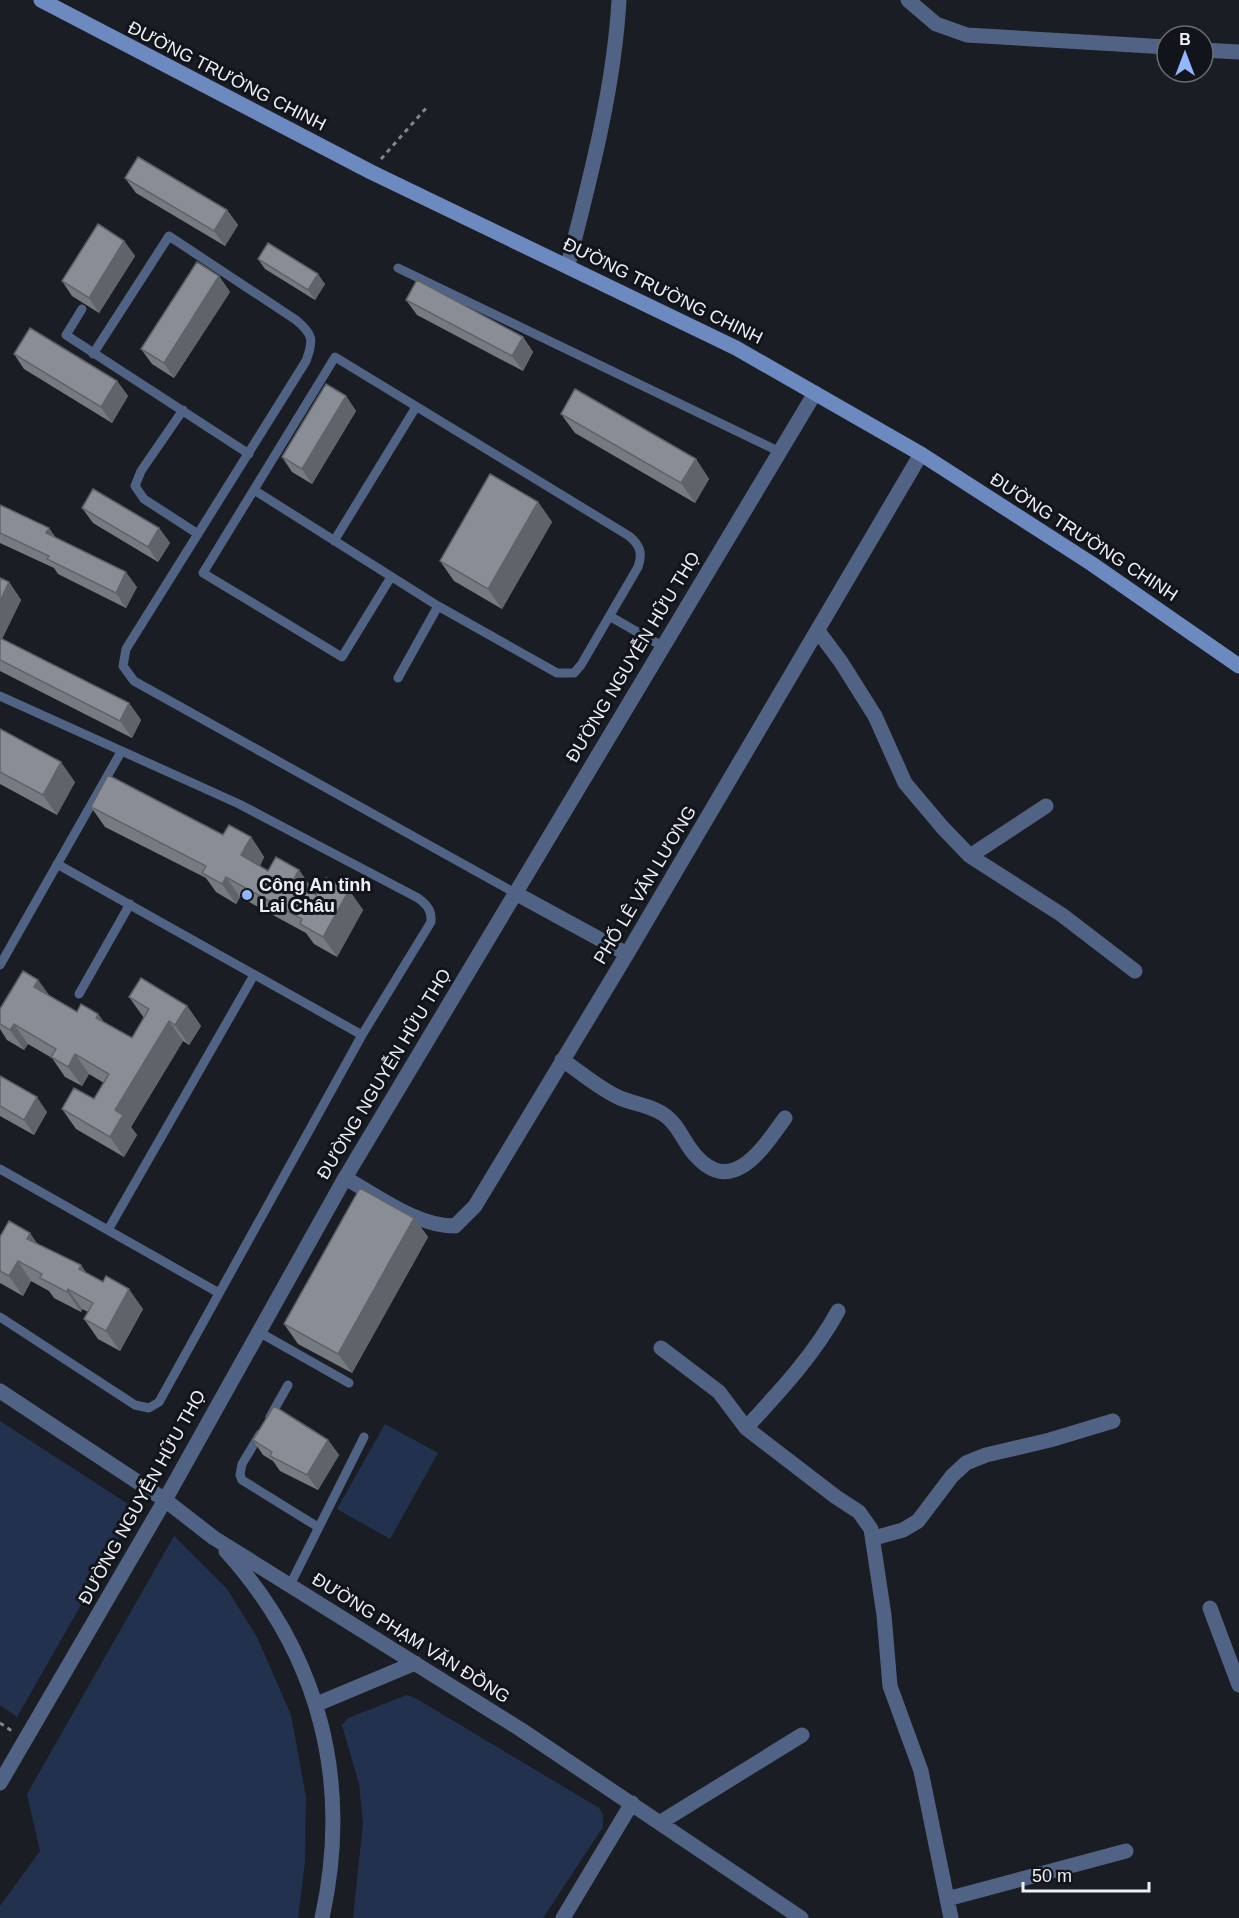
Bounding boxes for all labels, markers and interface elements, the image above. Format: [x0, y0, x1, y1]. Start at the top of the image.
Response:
street label: ĐƯỜNG TRƯỜNG CHINH [125, 16, 330, 135]
north arrow [1155, 24, 1215, 84]
text: B [1179, 31, 1191, 48]
street label: ĐƯỜNG TRƯỜNG CHINH [560, 233, 766, 348]
street label: ĐƯỜNG TRƯỜNG CHINH [987, 468, 1182, 605]
street label: ĐƯỜNG NGUYỄN HỮU THỌ [561, 548, 704, 766]
street label: PHỐ LÊ VĂN LƯƠNG [589, 802, 700, 968]
place label: Công An tỉnh Lai Châu [259, 875, 371, 916]
marker: Công An tỉnh Lai Châu [240, 888, 254, 902]
street label: ĐƯỜNG NGUYỄN HỮU THỌ [312, 965, 455, 1183]
street label: ĐƯỜNG NGUYỄN HỮU THỌ [74, 1386, 209, 1608]
street label: ĐƯỜNG PHẠM VĂN ĐỒNG [309, 1568, 514, 1707]
scale bar [1023, 1855, 1149, 1893]
text: 50 m [1032, 1866, 1072, 1886]

